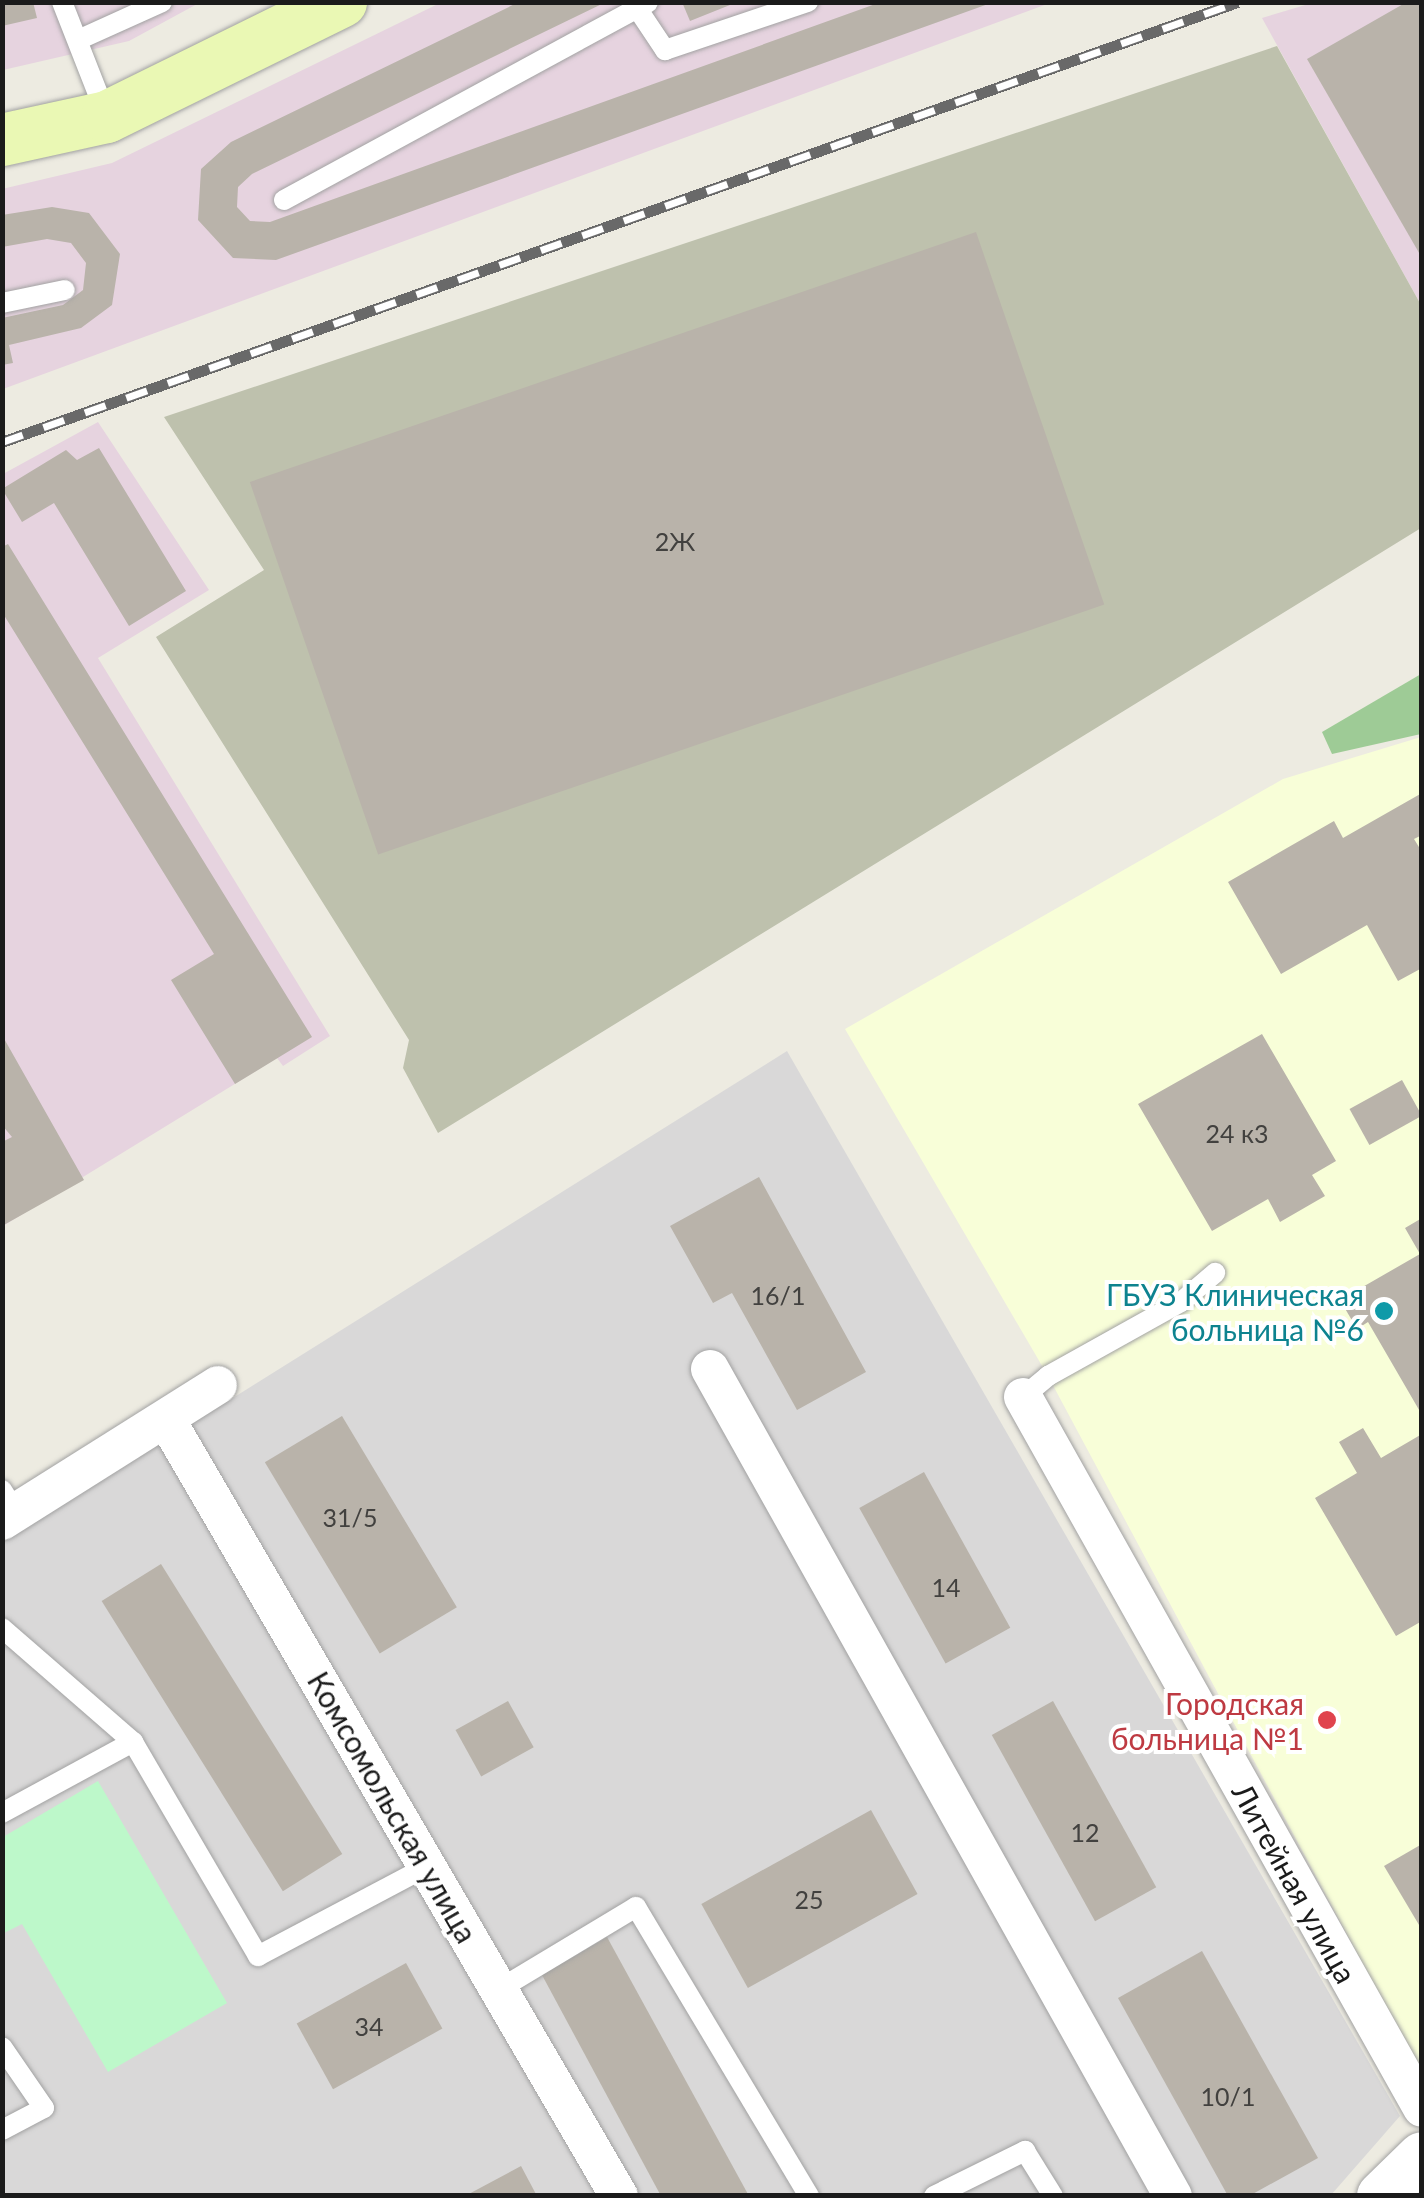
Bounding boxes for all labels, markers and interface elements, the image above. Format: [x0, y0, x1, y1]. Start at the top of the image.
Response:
house number: 2Ж [655, 526, 695, 556]
house number: 24 к3 [1206, 1118, 1268, 1148]
place label: ГБУЗ Клиническая больница №6 [1106, 1276, 1364, 1346]
house number: 16/1 [751, 1280, 805, 1310]
marker: ГБУЗ Клиническая больница №6 [1373, 1300, 1395, 1322]
house number: 31/5 [323, 1502, 377, 1532]
house number: 14 [932, 1572, 960, 1602]
street label: Комсомольская улица [301, 1665, 485, 1949]
place label: Городская больница №1 [1111, 1685, 1304, 1756]
marker: Городская больница №1 [1314, 1707, 1340, 1733]
street label: Литейная улица [1225, 1777, 1365, 1989]
house number: 12 [1071, 1817, 1099, 1847]
house number: 25 [795, 1884, 823, 1914]
house number: 34 [355, 2011, 383, 2041]
house number: 10/1 [1201, 2081, 1255, 2111]

